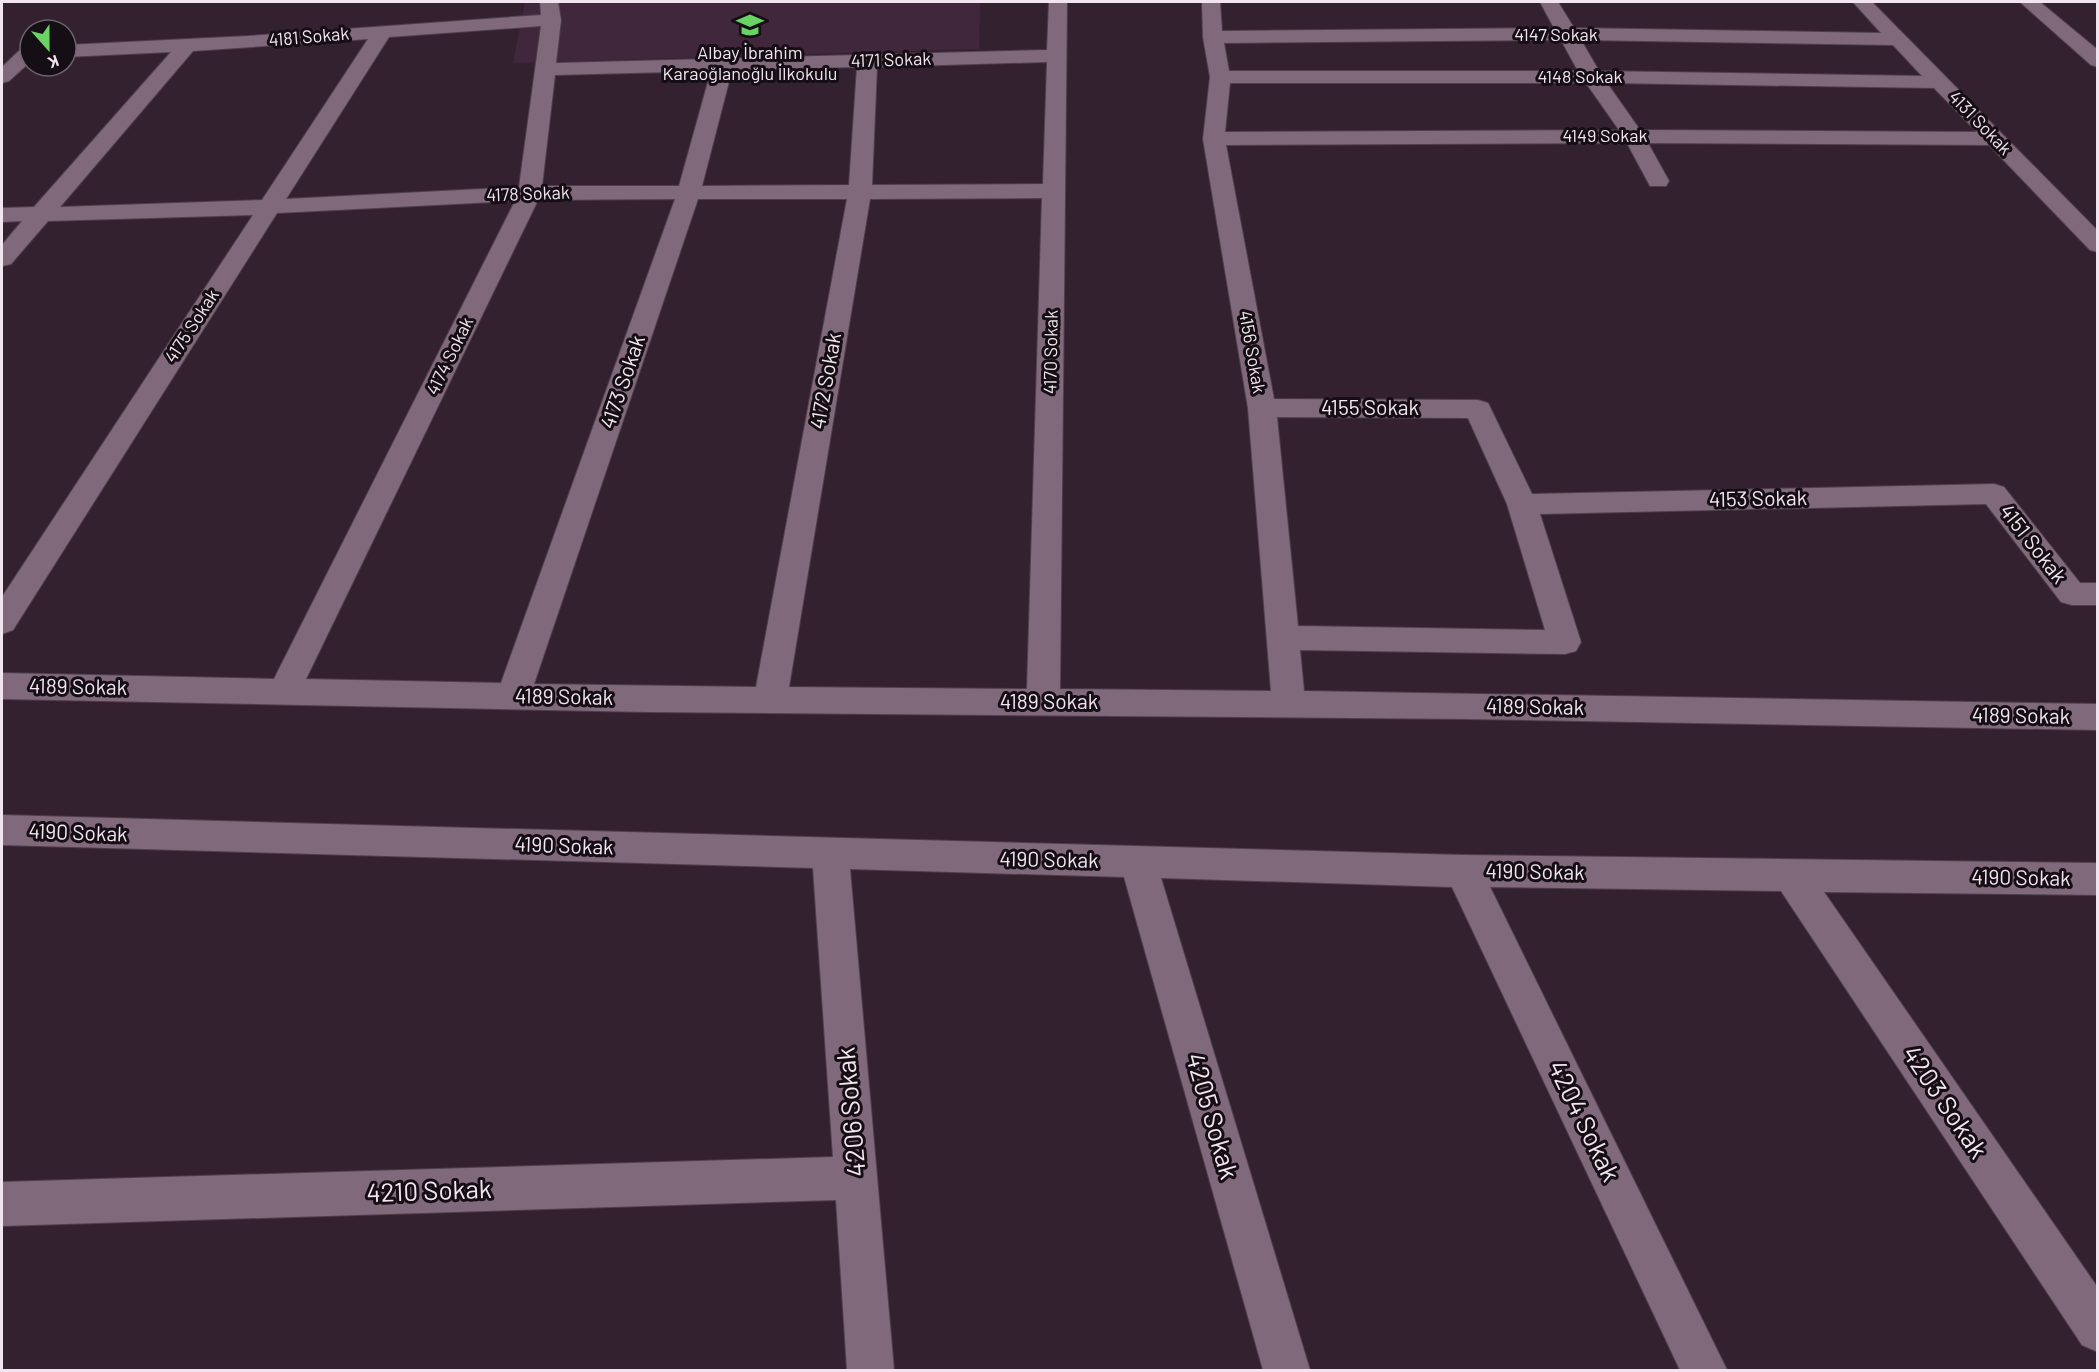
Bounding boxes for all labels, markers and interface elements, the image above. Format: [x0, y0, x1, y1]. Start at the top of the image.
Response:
school or university icon: Albay İbrahim Karaoğlanoğlu İlkokulu [735, 10, 765, 40]
north arrow [18, 18, 78, 78]
street label: 4181 Sokak [268, 22, 350, 50]
street label: 4147 Sokak [1514, 23, 1598, 45]
place label: Albay İbrahim Karaoğlanoğlu İlkokulu [663, 41, 837, 84]
street label: 4171 Sokak [850, 47, 932, 71]
text: K [45, 52, 62, 73]
street label: 4148 Sokak [1538, 65, 1622, 87]
street label: 4131 Sokak [1945, 86, 2017, 159]
street label: 4149 Sokak [1563, 124, 1647, 146]
street label: 4178 Sokak [486, 181, 570, 205]
street label: 4175 Sokak [159, 285, 223, 366]
street label: 4156 Sokak [1235, 309, 1271, 395]
street label: 4170 Sokak [1038, 310, 1062, 394]
street label: 4174 Sokak [421, 313, 477, 398]
street label: 4172 Sokak [804, 330, 845, 431]
street label: 4173 Sokak [594, 331, 649, 432]
street label: 4155 Sokak [1321, 394, 1419, 419]
street label: 4153 Sokak [1709, 484, 1807, 511]
street label: 4151 Sokak [1995, 498, 2073, 588]
street label: 4189 Sokak [29, 672, 127, 699]
street label: 4189 Sokak [515, 682, 613, 709]
street label: 4189 Sokak [1000, 688, 1098, 713]
street label: 4189 Sokak [1486, 692, 1584, 719]
street label: 4189 Sokak [1972, 701, 2070, 728]
street label: 4190 Sokak [28, 817, 128, 846]
street label: 4190 Sokak [514, 830, 614, 859]
street label: 4190 Sokak [999, 845, 1099, 872]
street label: 4190 Sokak [1485, 857, 1585, 884]
street label: 4190 Sokak [1971, 863, 2071, 890]
street label: 4203 Sokak [1897, 1039, 1995, 1164]
street label: 4206 Sokak [828, 1046, 871, 1178]
street label: 4205 Sokak [1181, 1049, 1246, 1182]
street label: 4204 Sokak [1543, 1055, 1628, 1186]
street label: 4210 Sokak [366, 1172, 492, 1207]

